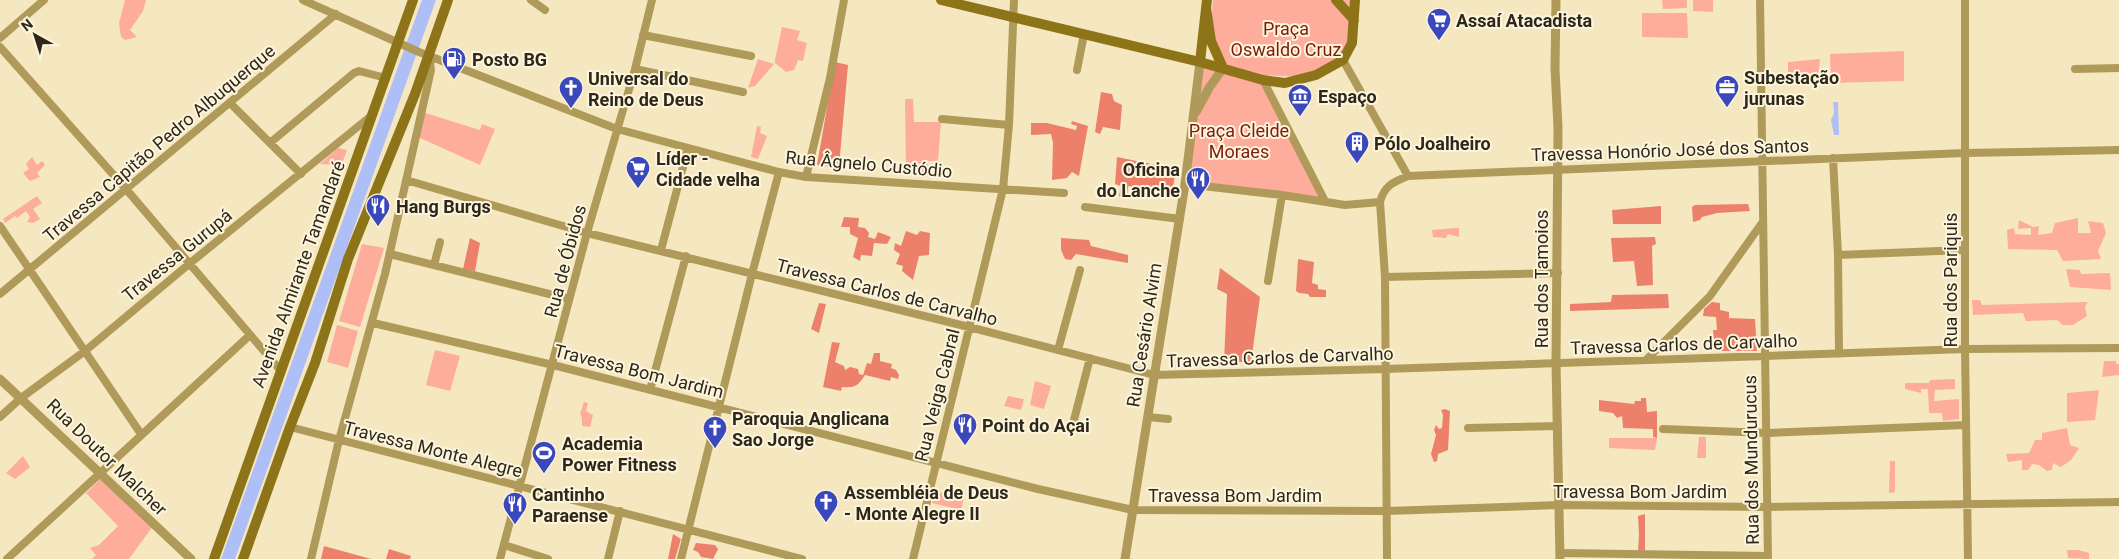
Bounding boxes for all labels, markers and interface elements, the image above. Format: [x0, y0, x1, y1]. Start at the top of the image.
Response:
supermarket icon: Assaí Atacadista [1426, 7, 1452, 41]
north arrow [10, 10, 60, 60]
place label: Assaí Atacadista [1456, 10, 1593, 31]
text: N [18, 16, 36, 34]
park label: Praça Oswaldo Cruz [1231, 18, 1342, 60]
street label: Travessa Capitão Pedro Albuquerque [39, 40, 279, 246]
fuel station icon: Posto BG [441, 46, 467, 80]
place label: Posto BG [472, 49, 547, 70]
place label: Subestação jurunas [1743, 67, 1839, 109]
place label: Universal do Reino de Deus [588, 68, 704, 110]
office icon: Subestação jurunas [1714, 74, 1740, 108]
church icon: Universal do Reino de Deus [558, 75, 584, 109]
museum icon: Espaço [1287, 83, 1313, 117]
place label: Espaço [1318, 86, 1377, 107]
park label: Praça Cleide Moraes [1189, 120, 1289, 162]
building icon: Pólo Joalheiro [1344, 130, 1370, 164]
place label: Pólo Joalheiro [1374, 133, 1491, 154]
street label: Travessa Honório José dos Santos [1531, 135, 1809, 165]
street label: Rua Âgnelo Custódio [785, 146, 953, 182]
place label: Líder - Cidade velha [656, 148, 760, 190]
supermarket icon: Líder - Cidade velha [625, 155, 651, 189]
street label: Avenida Almirante Tamandaré [247, 158, 349, 390]
place label: Oficina do Lanche [1097, 159, 1180, 201]
restaurant icon: Oficina do Lanche [1185, 166, 1211, 200]
restaurant icon: Hang Burgs [365, 193, 391, 227]
place label: Hang Burgs [396, 196, 491, 217]
street label: Rua de Óbidos [540, 202, 590, 320]
street label: Travessa Gurupá [118, 204, 236, 306]
street label: Rua dos Tamoios [1531, 210, 1552, 348]
street label: Rua dos Pariquis [1940, 213, 1961, 347]
street label: Travessa Carlos de Carvalho [774, 254, 1000, 330]
street label: Rua Cesário Alvim [1122, 261, 1166, 409]
street label: Rua Veiga Cabral [910, 326, 964, 464]
street label: Travessa Carlos de Carvalho [1570, 330, 1798, 358]
street label: Travessa Bom Jardim [552, 340, 726, 402]
street label: Travessa Carlos de Carvalho [1166, 343, 1394, 371]
street label: Rua dos Mundurucus [1739, 375, 1763, 545]
street label: Rua Doutor Malcher [43, 394, 171, 520]
place label: Paroquia Anglicana Sao Jorge [732, 408, 890, 450]
restaurant icon: Point do Açai [952, 412, 978, 446]
church icon: Paroquia Anglicana Sao Jorge [702, 415, 728, 449]
place label: Point do Açai [982, 415, 1090, 436]
street label: Travessa Monte Alegre [341, 417, 525, 481]
place label: Academia Power Fitness [562, 433, 677, 475]
sports icon: Academia Power Fitness [531, 440, 557, 474]
street label: Travessa Bom Jardim [1553, 481, 1727, 502]
place label: Assembléia de Deus - Monte Alegre II [844, 482, 1008, 524]
place label: Cantinho Paraense [532, 484, 608, 526]
street label: Travessa Bom Jardim [1148, 485, 1322, 506]
church icon: Assembléia de Deus - Monte Alegre II [813, 489, 839, 523]
restaurant icon: Cantinho Paraense [502, 491, 528, 525]

